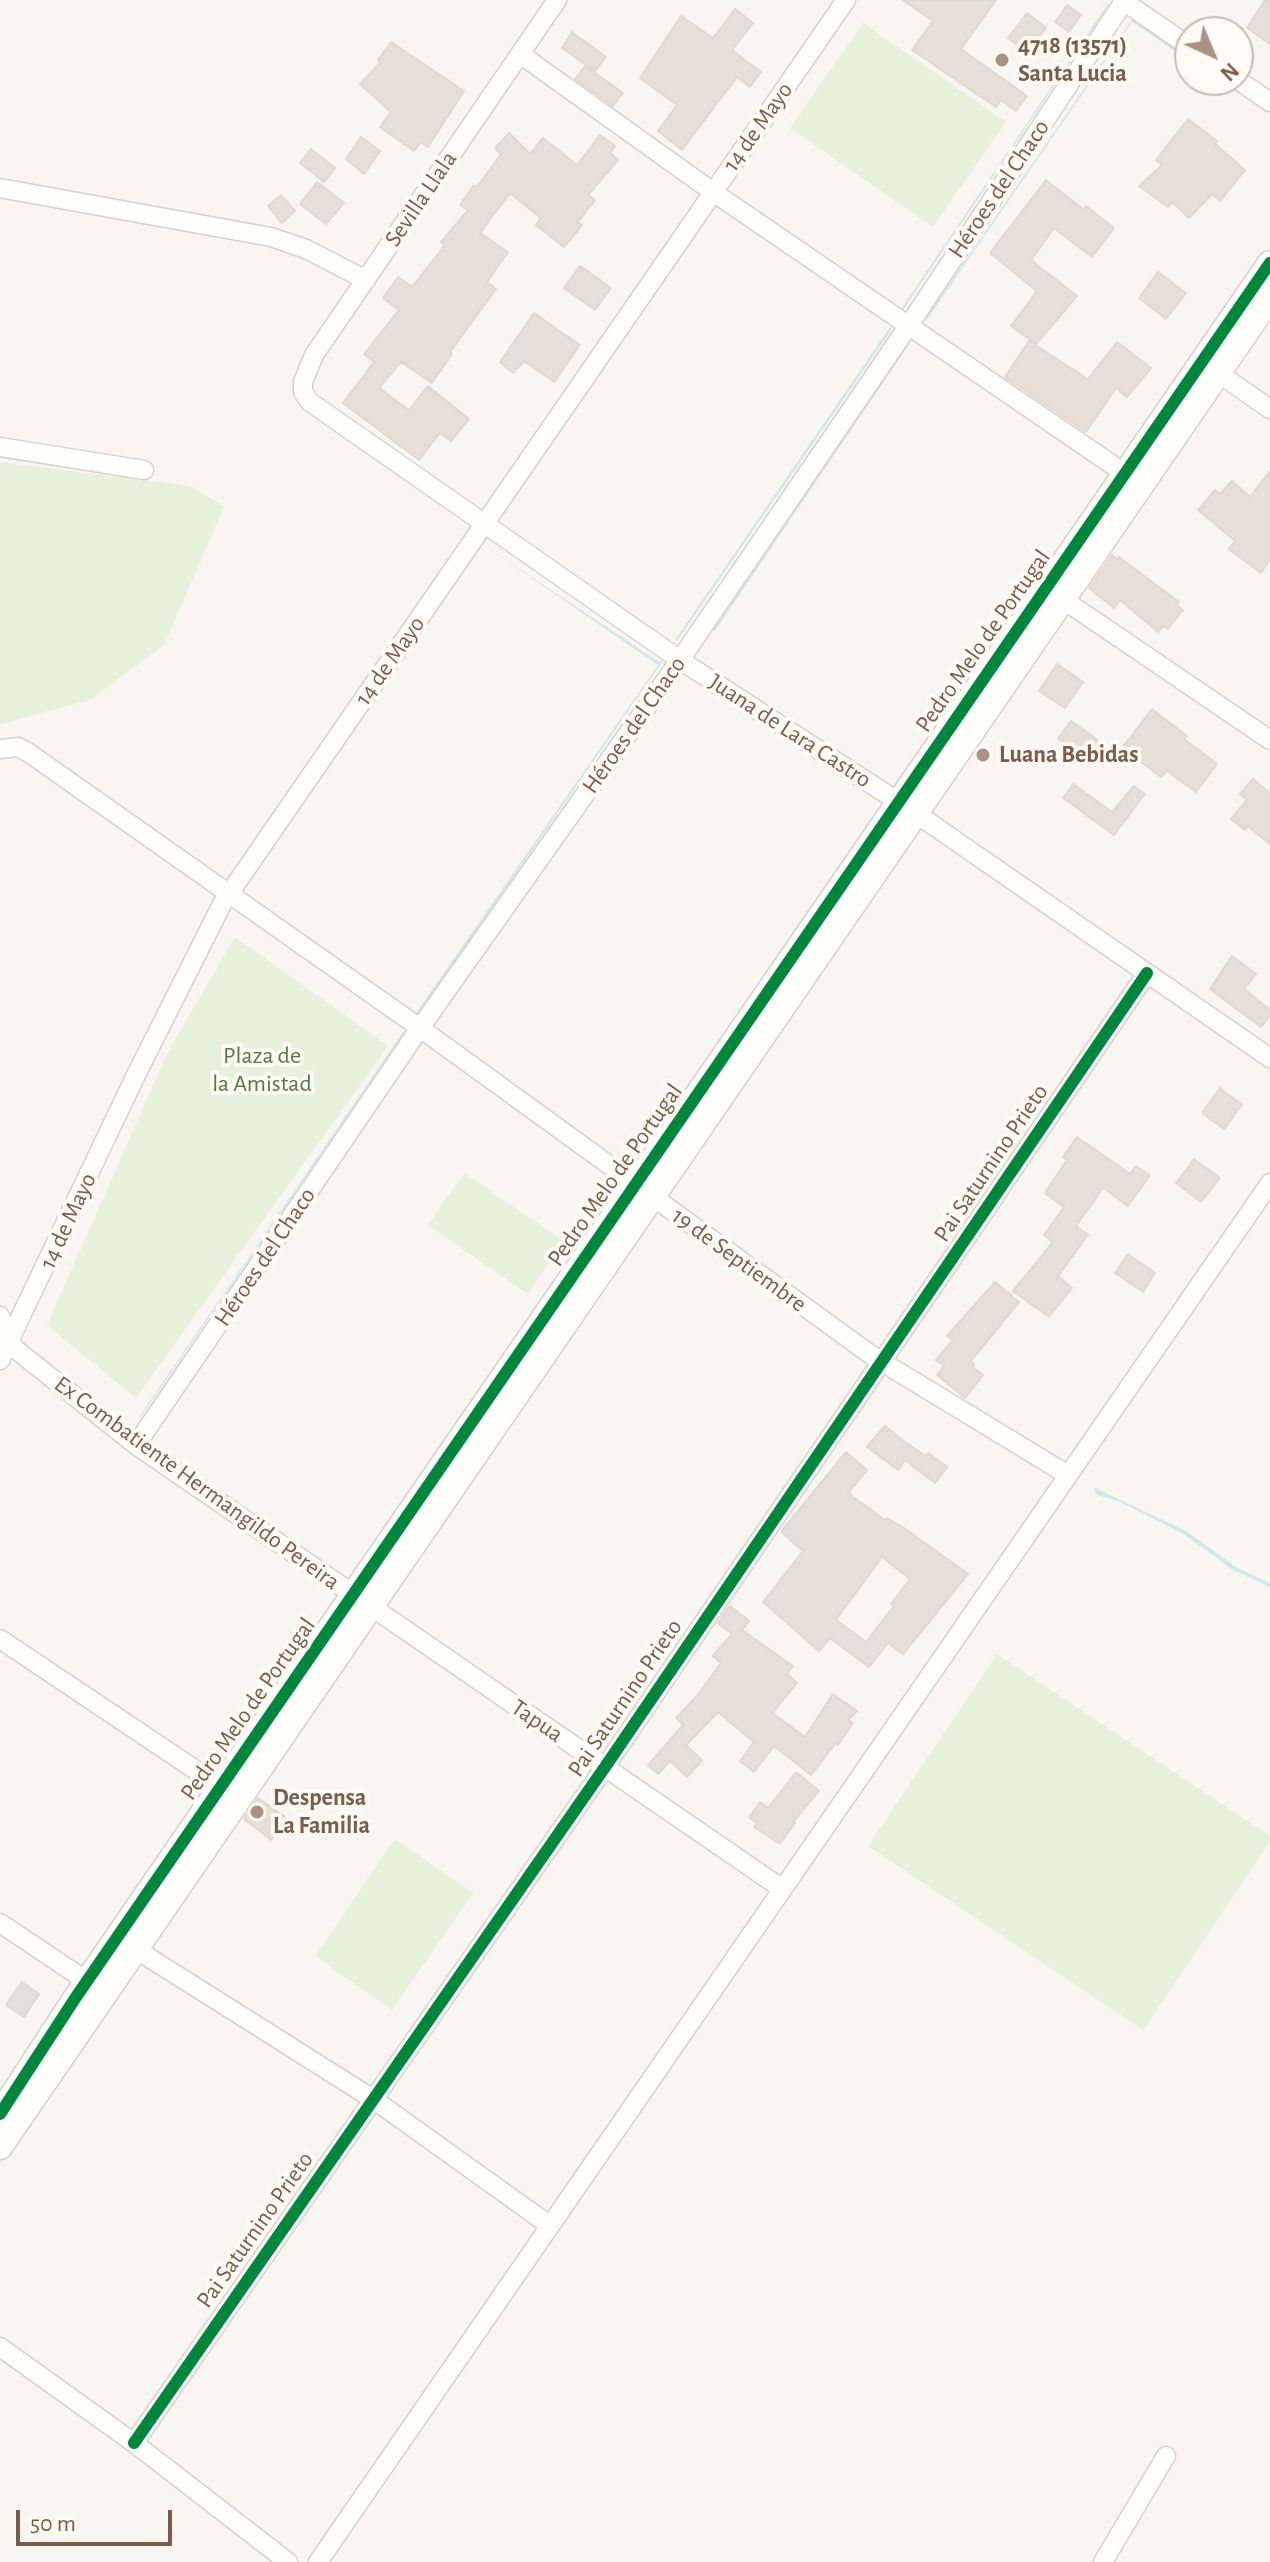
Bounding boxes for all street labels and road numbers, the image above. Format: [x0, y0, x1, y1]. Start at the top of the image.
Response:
street label: 14 de Mayo [717, 77, 799, 177]
street label: Héroes del Chaco [942, 114, 1056, 264]
street label: Sevilla Llala [379, 146, 463, 252]
street label: Pedro Melo de Portugal [909, 544, 1057, 738]
street label: 14 de Mayo [349, 611, 431, 711]
street label: Héroes del Chaco [576, 651, 692, 799]
street label: Juana de Lara Castro [703, 668, 877, 794]
street label: Pedro Melo de Portugal [541, 1078, 689, 1272]
street label: Pai Saturnino Prieto [928, 1079, 1054, 1247]
street label: 14 de Mayo [33, 1169, 103, 1273]
street label: Héroes del Chaco [208, 1182, 322, 1332]
street label: 19 de Septiembre [666, 1201, 812, 1319]
street label: Ex Combatiente Hermangildo Pereira [49, 1370, 345, 1596]
street label: Pedro Melo de Portugal [174, 1612, 322, 1806]
street label: Pai Saturnino Prieto [562, 1614, 688, 1782]
street label: Tapua [505, 1693, 569, 1749]
street label: Pai Saturnino Prieto [190, 2146, 320, 2314]

